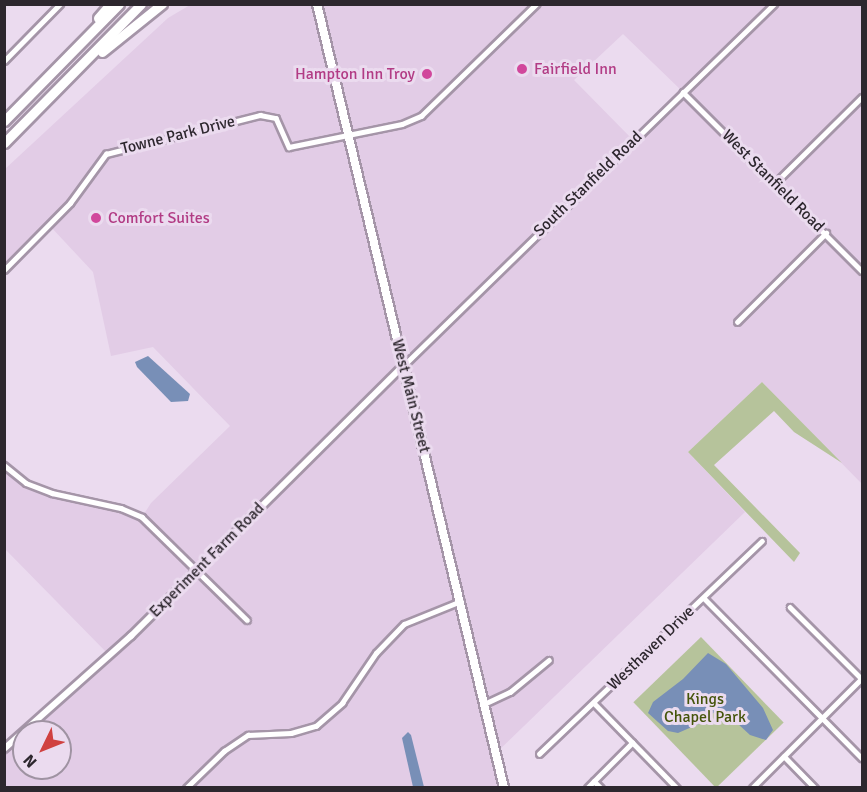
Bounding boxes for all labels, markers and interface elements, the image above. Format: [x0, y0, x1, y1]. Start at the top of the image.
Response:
place label: Fairfield Inn [534, 59, 617, 79]
marker: Fairfield Inn [515, 62, 529, 76]
place label: Hampton Inn Troy [295, 64, 415, 84]
marker: Hampton Inn Troy [420, 67, 434, 81]
street label: Towne Park Drive [119, 112, 237, 158]
street label: West Stanfield Road [718, 126, 828, 236]
street label: South Stanfield Road [530, 127, 646, 241]
place label: Comfort Suites [108, 208, 210, 228]
marker: Comfort Suites [89, 211, 103, 225]
street label: West Main Street [388, 337, 434, 455]
street label: Experiment Farm Road [146, 499, 268, 621]
street label: Westhaven Drive [604, 602, 698, 694]
park label: Kings Chapel Park [664, 689, 746, 727]
north arrow [12, 720, 72, 780]
text: N [19, 750, 41, 772]

